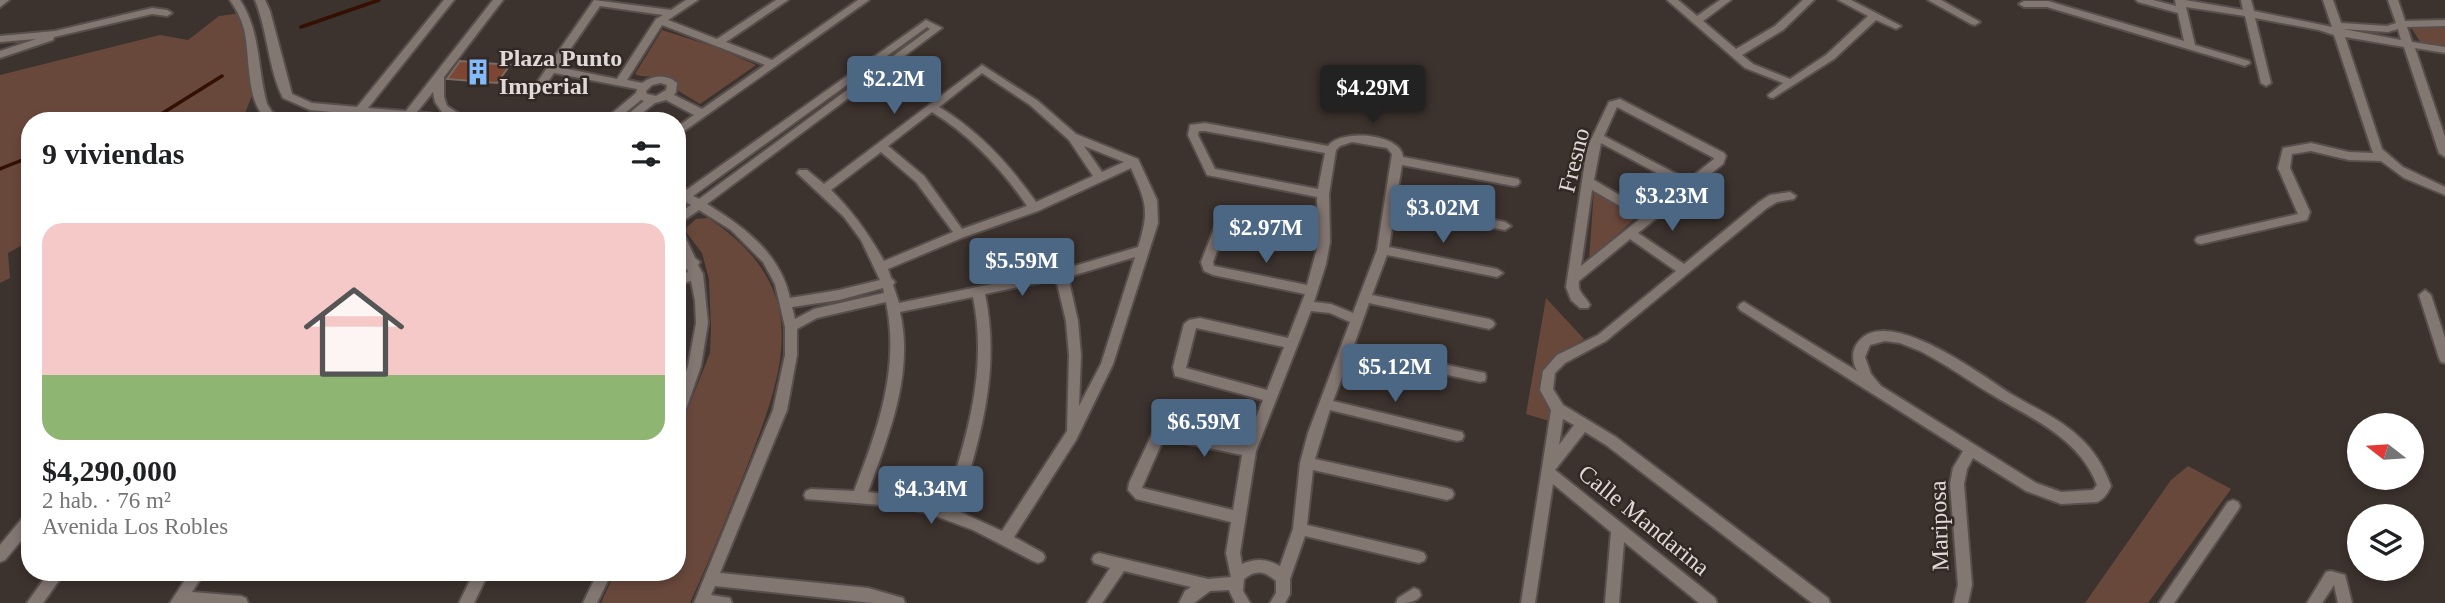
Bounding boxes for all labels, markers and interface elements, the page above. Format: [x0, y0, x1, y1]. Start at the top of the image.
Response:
place label: Plaza Punto Imperial [499, 45, 622, 99]
building icon: Plaza Punto Imperial [463, 57, 493, 87]
pin: $2.2M [845, 57, 943, 116]
text: $2.2M [863, 66, 925, 91]
pin: $4.29M [1316, 66, 1430, 125]
text: $4.29M [1336, 75, 1410, 100]
street label: Fresno [1553, 125, 1595, 195]
icon: filters [627, 135, 665, 173]
text: 9 viviendas [42, 137, 185, 170]
pin: $3.23M [1615, 174, 1729, 233]
text: $3.23M [1635, 183, 1709, 208]
pin: $3.02M [1386, 186, 1500, 245]
text: $3.02M [1406, 195, 1480, 220]
pin: $2.97M [1209, 205, 1323, 265]
text: $2.97M [1229, 215, 1303, 240]
pin: $5.59M [965, 238, 1079, 298]
text: $5.59M [985, 248, 1059, 273]
icon: home [291, 269, 417, 395]
pin: $5.12M [1338, 344, 1452, 404]
text: $5.12M [1358, 354, 1432, 379]
pin: $6.59M [1147, 400, 1261, 459]
text: $6.59M [1167, 409, 1241, 434]
north arrow [2347, 413, 2424, 490]
map controls [2347, 413, 2424, 581]
text: $4,290,000 [42, 454, 177, 487]
street label: Calle Mandarina [1573, 459, 1715, 581]
pin: $4.34M [874, 466, 988, 526]
text: $4.34M [894, 476, 968, 501]
street label: Mariposa [1924, 480, 1954, 572]
text: 2 hab. · 76 m² [42, 488, 171, 513]
button: layers [2347, 504, 2424, 581]
text: Avenida Los Robles [42, 514, 228, 539]

